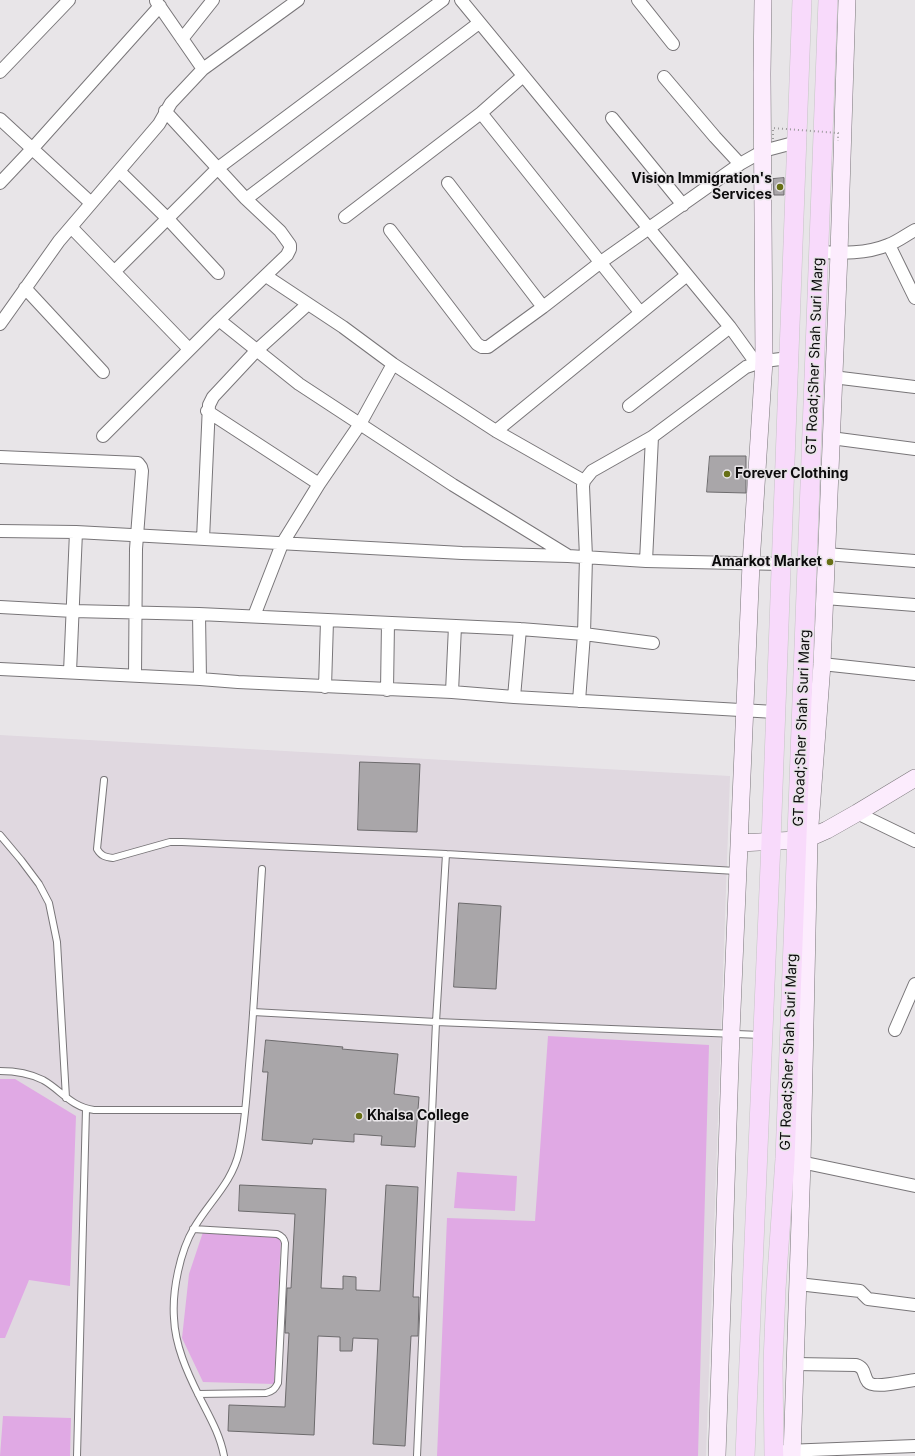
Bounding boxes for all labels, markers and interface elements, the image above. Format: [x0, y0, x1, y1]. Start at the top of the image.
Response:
place label: Vision Immigration's Services [631, 171, 772, 204]
marker: Vision Immigration's Services [775, 182, 785, 192]
street label: GT Road;Sher Shah Suri Marg [803, 257, 827, 455]
place label: Forever Clothing [735, 466, 848, 482]
marker: Forever Clothing [722, 469, 732, 479]
place label: Amarkot Market [712, 554, 822, 570]
marker: Amarkot Market [825, 557, 835, 567]
street label: GT Road;Sher Shah Suri Marg [790, 629, 814, 827]
street label: GT Road;Sher Shah Suri Marg [777, 953, 801, 1151]
place label: Khalsa College [367, 1108, 469, 1124]
marker: Khalsa College [354, 1111, 364, 1121]

